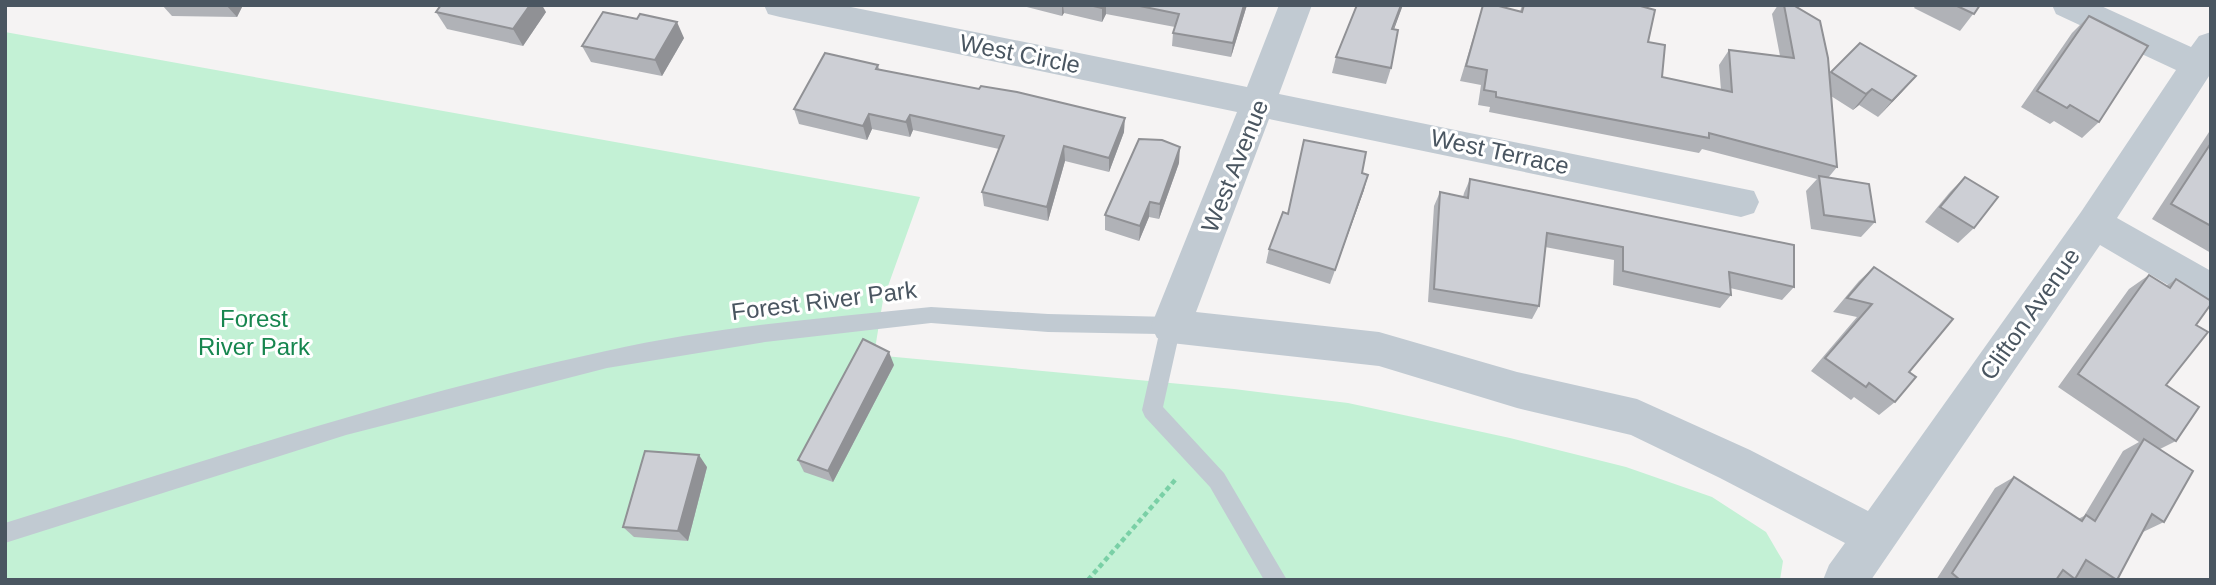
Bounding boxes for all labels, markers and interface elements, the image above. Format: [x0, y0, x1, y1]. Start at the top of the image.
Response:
street label: West Circle [958, 29, 1083, 78]
street label: West Avenue [1196, 96, 1273, 236]
street label: West Terrace [1429, 124, 1572, 179]
street label: Clifton Avenue [1974, 243, 2085, 385]
street label: Forest River Park [730, 276, 919, 325]
park label: Forest River Park [198, 305, 311, 360]

